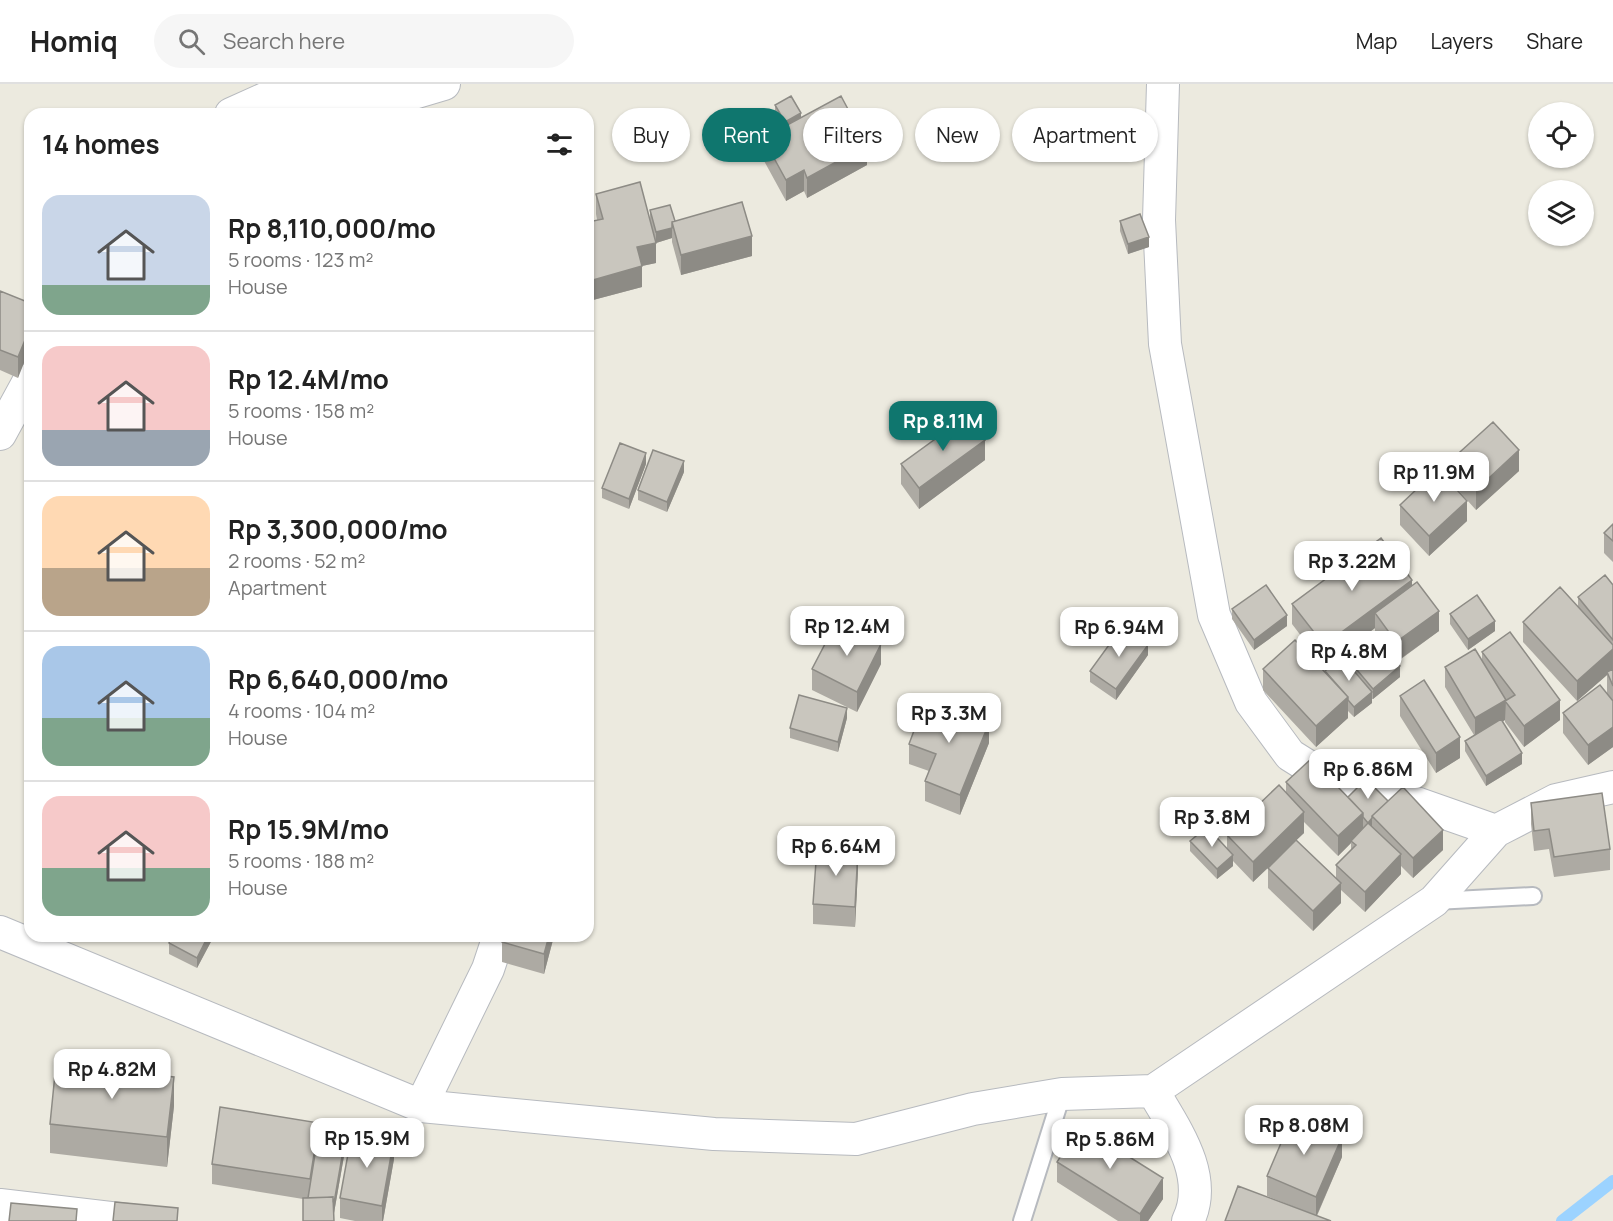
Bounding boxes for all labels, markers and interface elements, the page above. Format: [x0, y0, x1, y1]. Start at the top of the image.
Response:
search box [154, 14, 574, 68]
text: Homiq [30, 22, 118, 60]
icon: search [175, 25, 208, 58]
text: Search here [223, 26, 345, 56]
text: Map [1356, 27, 1397, 55]
text: Layers [1430, 27, 1493, 55]
text: Share [1526, 27, 1583, 55]
map controls [1528, 102, 1594, 246]
button: locate [1528, 102, 1594, 168]
chip: Buy [612, 108, 690, 162]
chip: Rent [702, 108, 791, 162]
chip: Filters [803, 108, 903, 162]
chip: New [915, 108, 1000, 162]
chip: Apartment [1012, 108, 1158, 162]
text: 14 homes [42, 126, 160, 162]
icon: filters [543, 128, 576, 161]
button: layers [1528, 180, 1594, 246]
text: Rp 8,110,000/mo [228, 210, 436, 246]
icon: home [90, 219, 162, 291]
text: 5 rooms · 123 m² [228, 246, 373, 273]
text: House [228, 273, 288, 300]
text: Rp 12.4M/mo [228, 361, 389, 397]
icon: home [90, 370, 162, 442]
text: 5 rooms · 158 m² [228, 397, 374, 424]
pin: Rp 8.11M [881, 401, 1005, 452]
text: Rp 8.11M [903, 407, 983, 434]
text: House [228, 424, 288, 451]
pin: Rp 11.9M [1372, 452, 1496, 503]
text: Rp 11.9M [1393, 458, 1475, 485]
text: Rp 3,300,000/mo [228, 511, 448, 547]
icon: home [90, 520, 162, 592]
pin: Rp 3.22M [1290, 541, 1414, 592]
text: 2 rooms · 52 m² [228, 547, 365, 574]
text: Rp 3.22M [1308, 547, 1396, 574]
text: Apartment [228, 574, 327, 601]
pin: Rp 12.4M [785, 606, 909, 657]
pin: Rp 6.94M [1057, 607, 1181, 658]
text: Rp 12.4M [804, 612, 890, 639]
text: Rp 6.94M [1074, 613, 1164, 640]
pin: Rp 4.8M [1294, 631, 1404, 682]
text: Rp 4.8M [1311, 637, 1387, 664]
text: Rp 6,640,000/mo [228, 661, 448, 697]
icon: home [90, 670, 162, 742]
pin: Rp 3.3M [894, 693, 1004, 744]
text: 4 rooms · 104 m² [228, 697, 375, 724]
text: Rp 3.3M [911, 699, 987, 726]
text: House [228, 724, 288, 751]
pin: Rp 6.86M [1306, 749, 1430, 800]
text: Rp 6.86M [1323, 755, 1413, 782]
pin: Rp 3.8M [1157, 797, 1267, 848]
text: Rp 3.8M [1174, 803, 1250, 830]
text: Rp 15.9M/mo [228, 811, 389, 847]
icon: home [90, 820, 162, 892]
pin: Rp 6.64M [774, 826, 898, 877]
text: Rp 6.64M [791, 832, 881, 859]
text: 5 rooms · 188 m² [228, 847, 374, 874]
text: House [228, 874, 288, 901]
pin: Rp 4.82M [50, 1049, 174, 1100]
text: Rp 4.82M [68, 1055, 156, 1082]
pin: Rp 8.08M [1242, 1105, 1366, 1156]
text: Rp 8.08M [1259, 1111, 1349, 1138]
pin: Rp 15.9M [305, 1118, 429, 1169]
pin: Rp 5.86M [1048, 1119, 1172, 1170]
text: Rp 15.9M [324, 1124, 410, 1151]
text: Rp 5.86M [1065, 1125, 1155, 1152]

